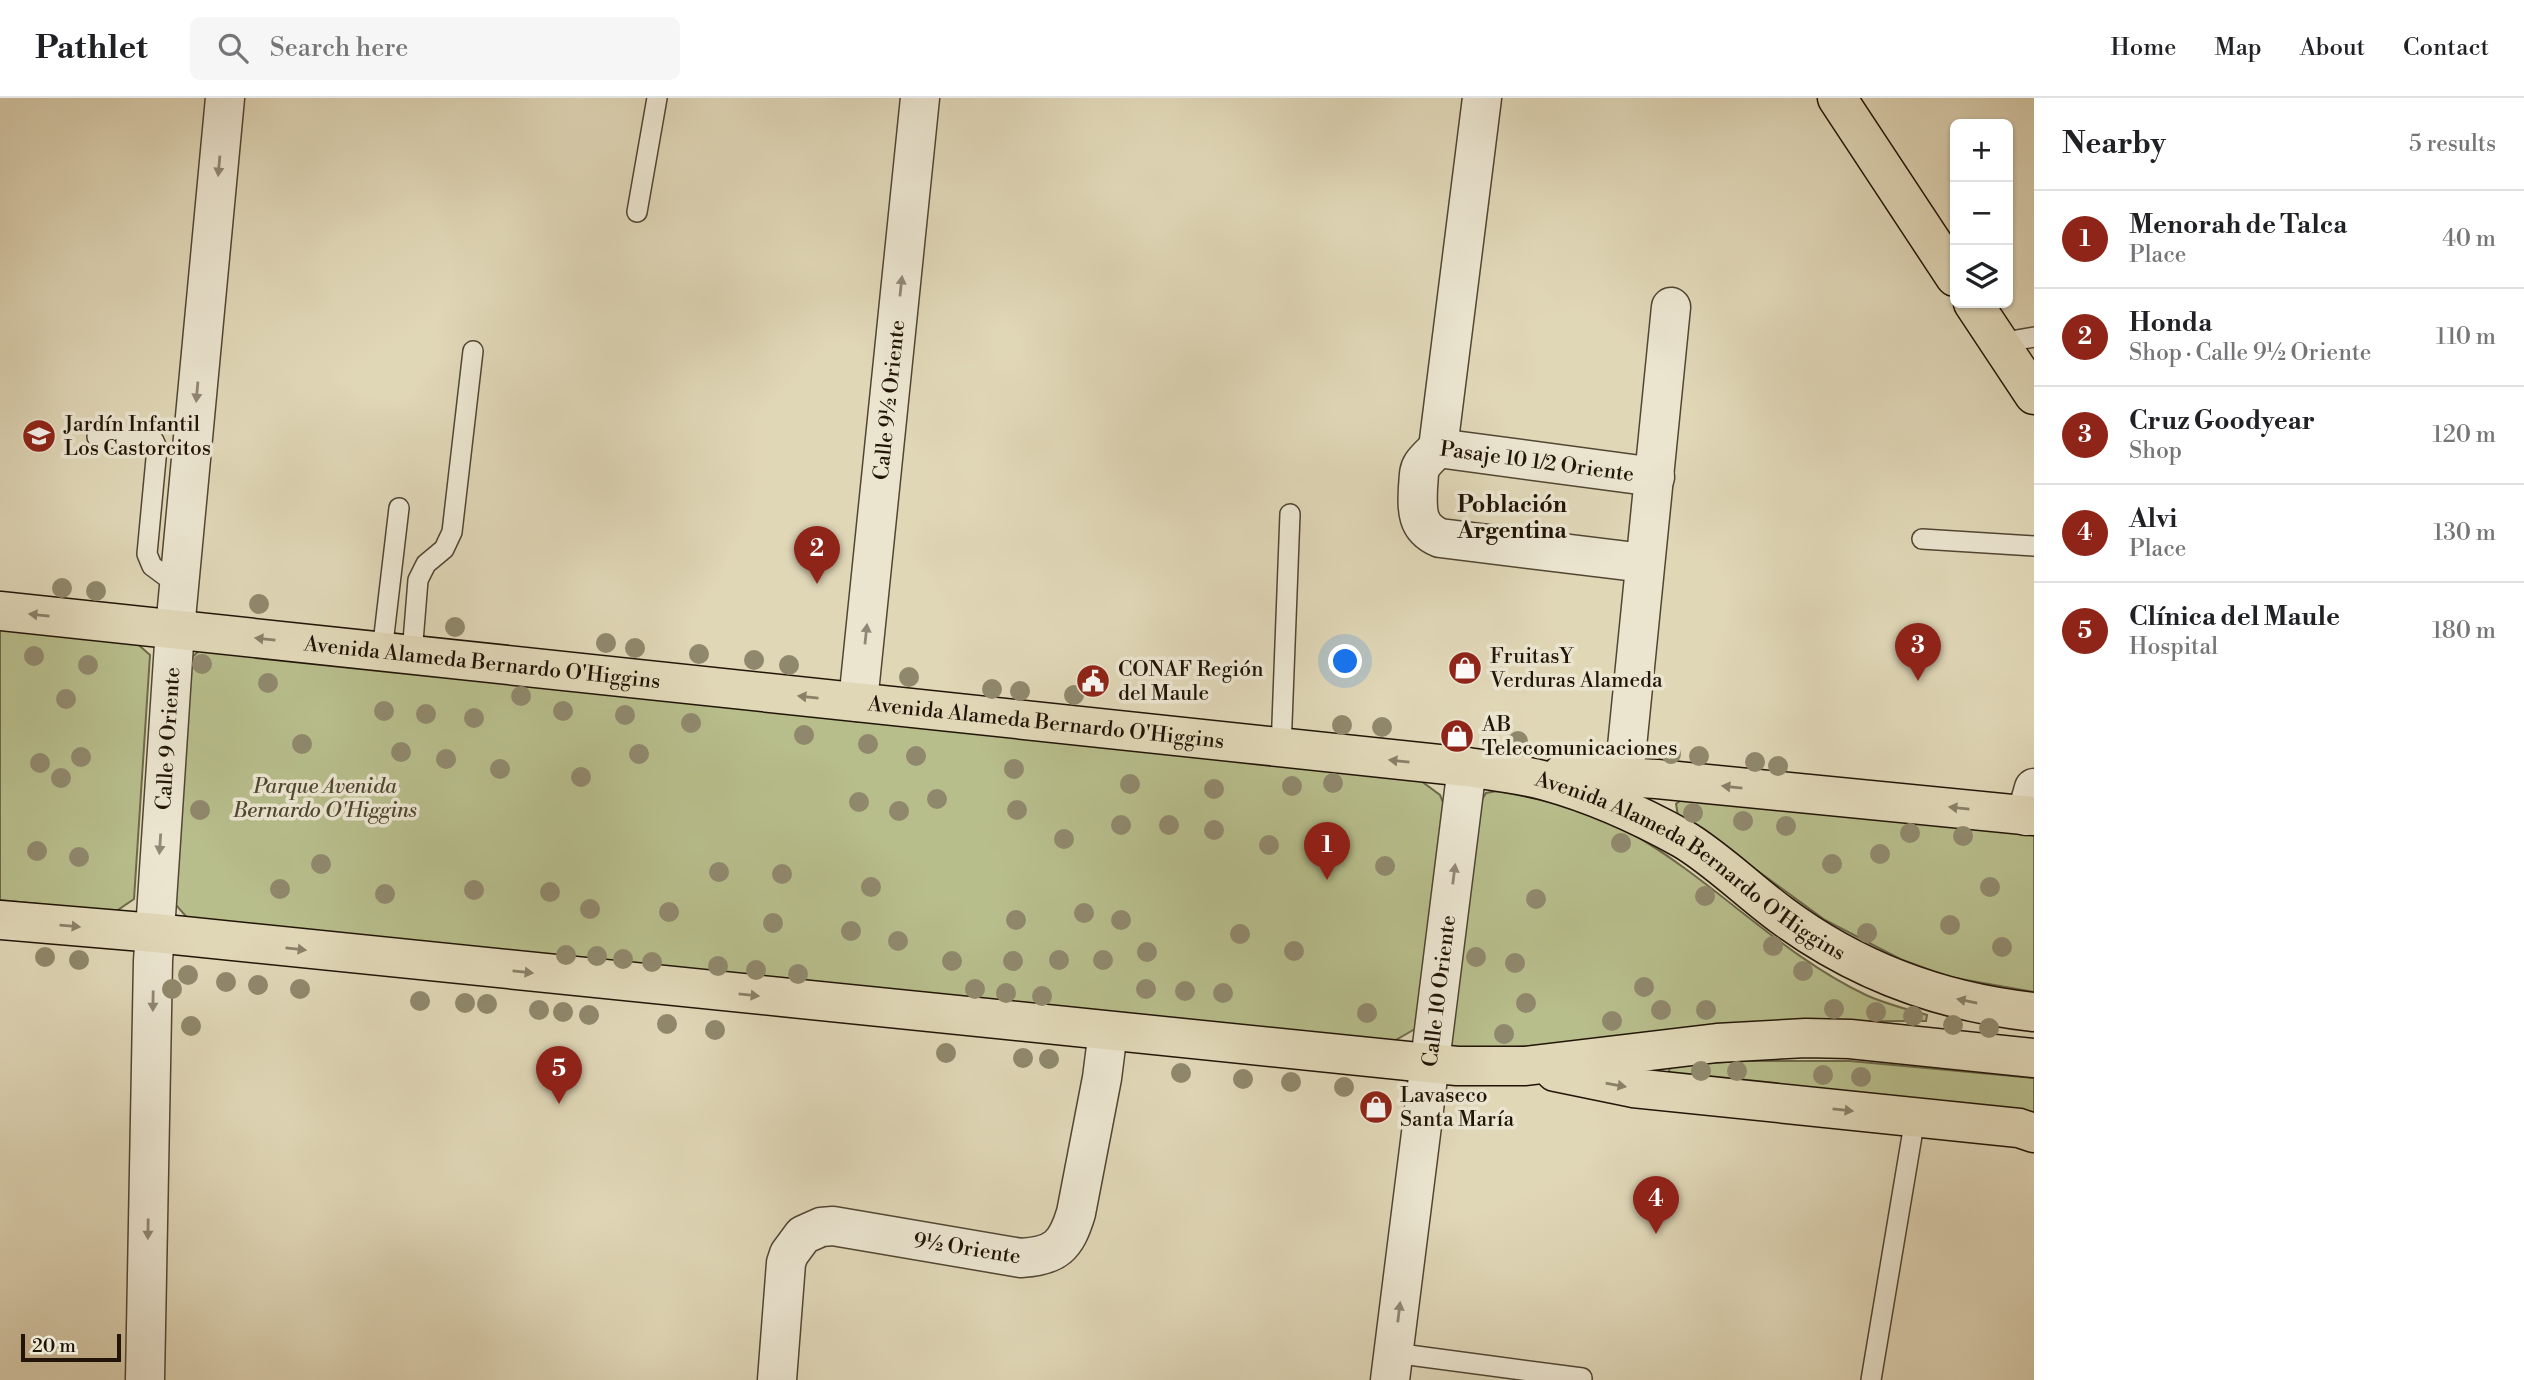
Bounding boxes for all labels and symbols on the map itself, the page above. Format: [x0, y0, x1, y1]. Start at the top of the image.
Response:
one-way arrow [213, 155, 224, 177]
one-way arrow [896, 275, 907, 297]
street label: Calle 9½ Oriente [869, 319, 911, 481]
one-way arrow [191, 382, 202, 404]
place label: Jardín Infantil Los Castorcitos [63, 412, 211, 462]
school or university icon: Jardín Infantil Los Castorcitos [20, 417, 58, 455]
street label: Pasaje 10 1/2 Oriente [1438, 436, 1636, 488]
district label: Población Argentina [1456, 491, 1567, 545]
pin: 2 [794, 526, 840, 584]
one-way arrow [28, 609, 50, 620]
one-way arrow [860, 623, 871, 645]
pin: 3 [1895, 623, 1941, 681]
street label: Avenida Alameda Bernardo O'Higgins [302, 631, 662, 695]
one-way arrow [254, 633, 276, 644]
your location [1328, 644, 1362, 678]
place label: FruitasY Verduras Alameda [1489, 644, 1663, 694]
shop icon: FruitasY Verduras Alameda [1446, 649, 1484, 687]
place label: CONAF Región del Maule [1118, 657, 1264, 707]
public building icon: CONAF Región del Maule [1074, 662, 1112, 700]
street label: Calle 9 Oriente [151, 666, 186, 811]
one-way arrow [797, 691, 819, 702]
street label: Avenida Alameda Bernardo O'Higgins [866, 691, 1225, 755]
place label: AB Telecomunicaciones [1481, 712, 1677, 762]
shop icon: AB Telecomunicaciones [1438, 717, 1476, 755]
one-way arrow [1388, 755, 1410, 766]
street label: Avenida Alameda Bernardo O'Higgins [1531, 766, 1850, 967]
park label: Parque Avenida Bernardo O'Higgins [232, 774, 417, 824]
one-way arrow [1721, 781, 1743, 792]
one-way arrow [1947, 803, 1969, 814]
pin: 1 [1304, 822, 1350, 880]
one-way arrow [155, 833, 166, 855]
one-way arrow [1449, 863, 1460, 885]
street label: Calle 10 Oriente [1417, 914, 1462, 1069]
one-way arrow [59, 921, 81, 932]
one-way arrow [285, 943, 307, 954]
one-way arrow [512, 966, 534, 977]
one-way arrow [738, 990, 760, 1001]
one-way arrow [147, 991, 158, 1013]
one-way arrow [1956, 996, 1978, 1007]
pin: 5 [536, 1046, 582, 1104]
one-way arrow [1606, 1080, 1628, 1091]
place label: Lavaseco Santa María [1400, 1083, 1515, 1133]
shop icon: Lavaseco Santa María [1357, 1088, 1395, 1126]
one-way arrow [1832, 1105, 1854, 1116]
pin: 4 [1633, 1176, 1679, 1234]
one-way arrow [142, 1218, 154, 1240]
street label: 9½ Oriente [911, 1228, 1022, 1270]
one-way arrow [1393, 1301, 1404, 1323]
scale bar [21, 1331, 121, 1363]

